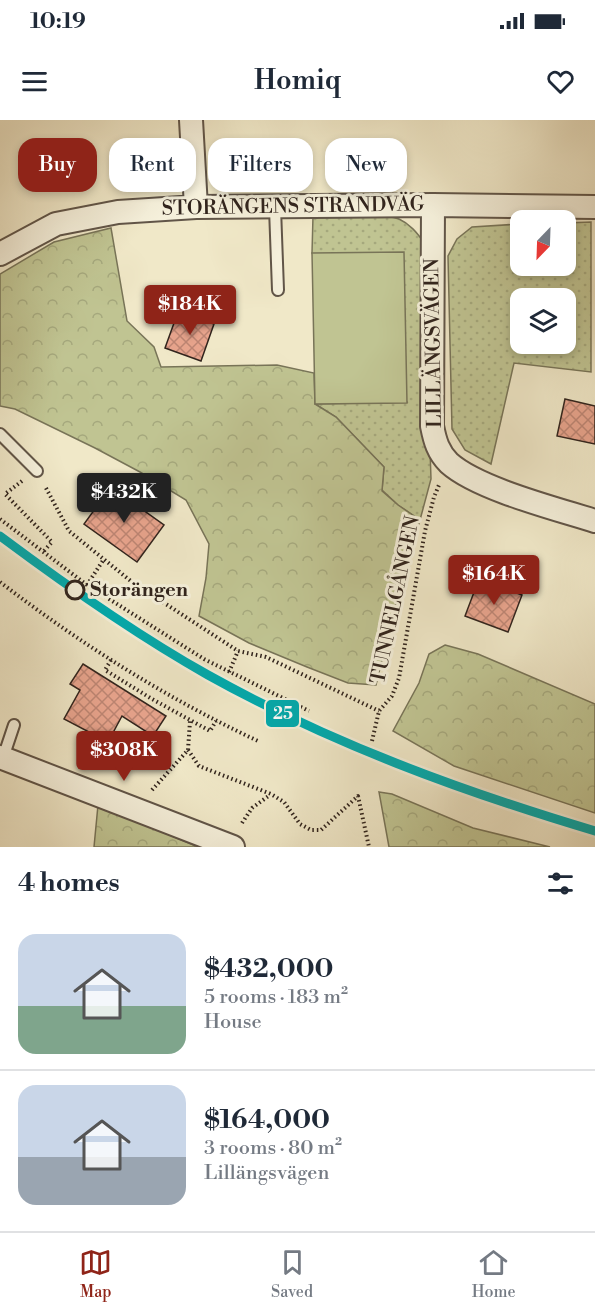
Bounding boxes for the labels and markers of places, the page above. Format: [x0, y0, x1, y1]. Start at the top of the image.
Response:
pin: $184K [148, 285, 232, 336]
pin: $432K [82, 473, 166, 524]
pin: $164K [452, 555, 536, 606]
place label: Storängen [90, 578, 189, 603]
marker: Storängen [65, 580, 85, 600]
pin: $308K [82, 731, 166, 782]

